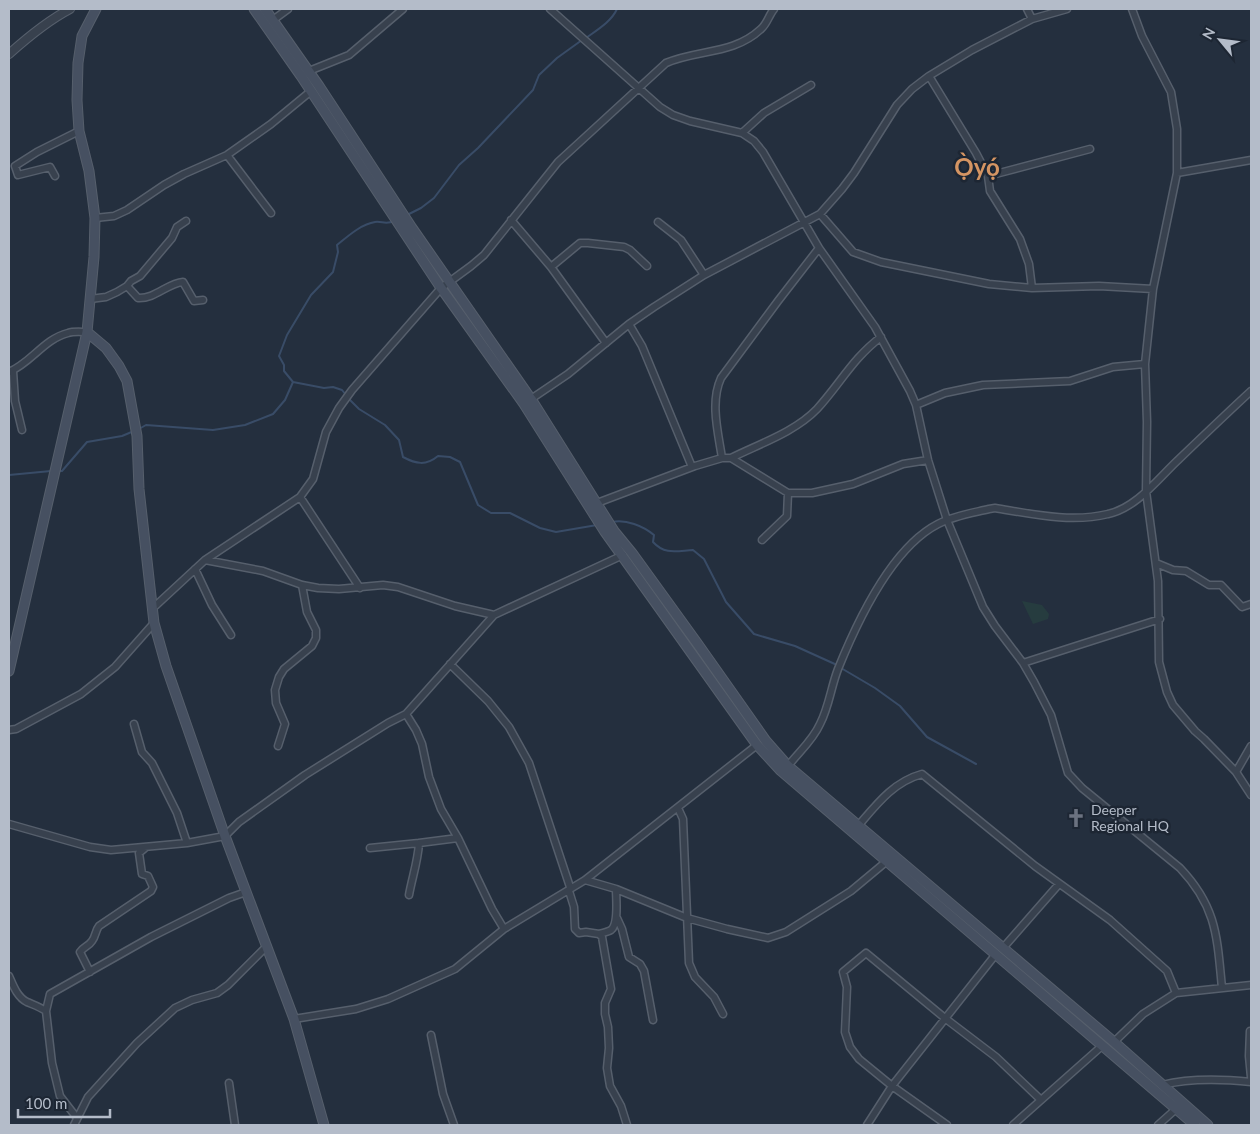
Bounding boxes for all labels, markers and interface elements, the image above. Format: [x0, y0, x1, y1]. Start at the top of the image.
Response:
north arrow [1195, 15, 1245, 65]
text: N [1198, 25, 1218, 42]
district label: Ọ̀yọ́ [954, 152, 1000, 181]
place label: Deeper Regional HQ [1091, 801, 1170, 834]
church icon: Deeper Regional HQ [1065, 807, 1087, 829]
scale bar [18, 1086, 110, 1118]
text: 100 m [25, 1094, 67, 1112]

